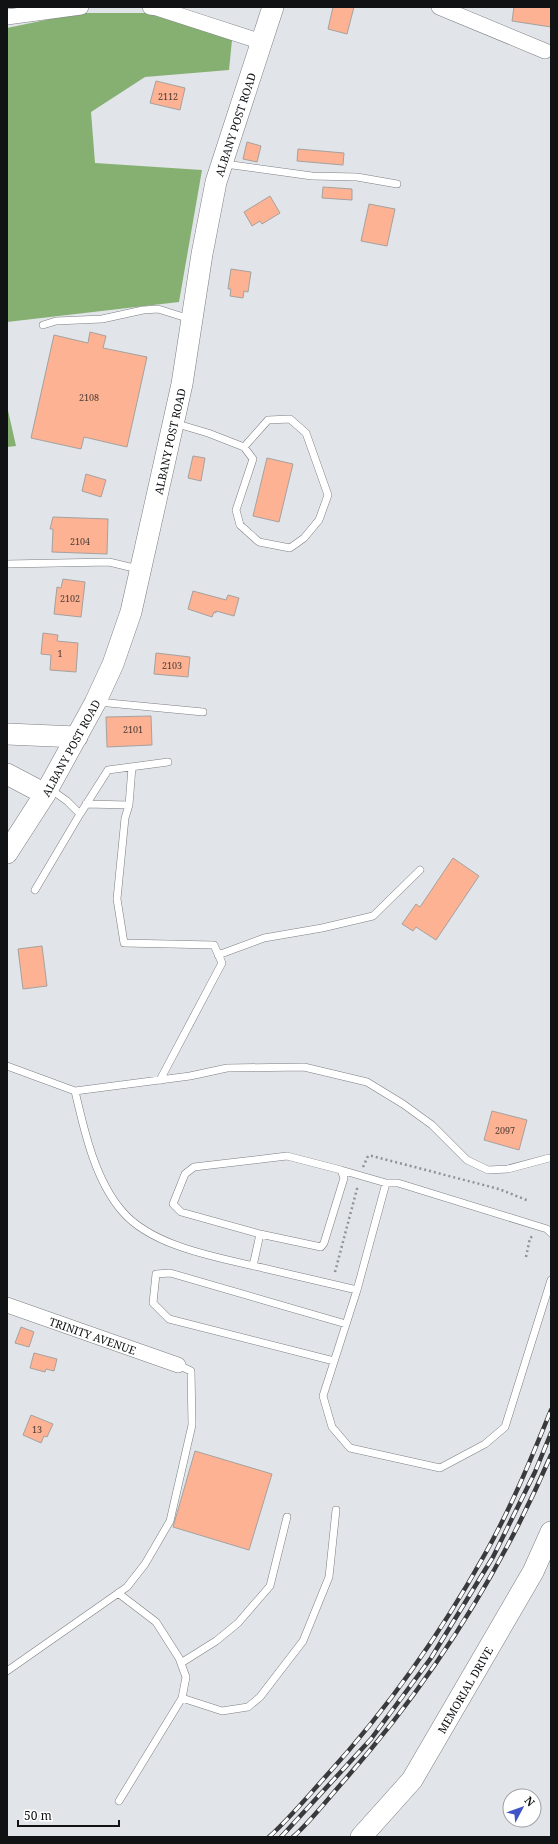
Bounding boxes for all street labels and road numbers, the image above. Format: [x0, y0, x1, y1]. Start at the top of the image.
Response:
street label: ALBANY POST ROAD [211, 71, 259, 178]
street label: ALBANY POST ROAD [150, 387, 188, 496]
street label: ALBANY POST ROAD [38, 697, 103, 799]
street label: TRINITY AVENUE [47, 1313, 139, 1357]
street label: MEMORIAL DRIVE [433, 1643, 496, 1736]

